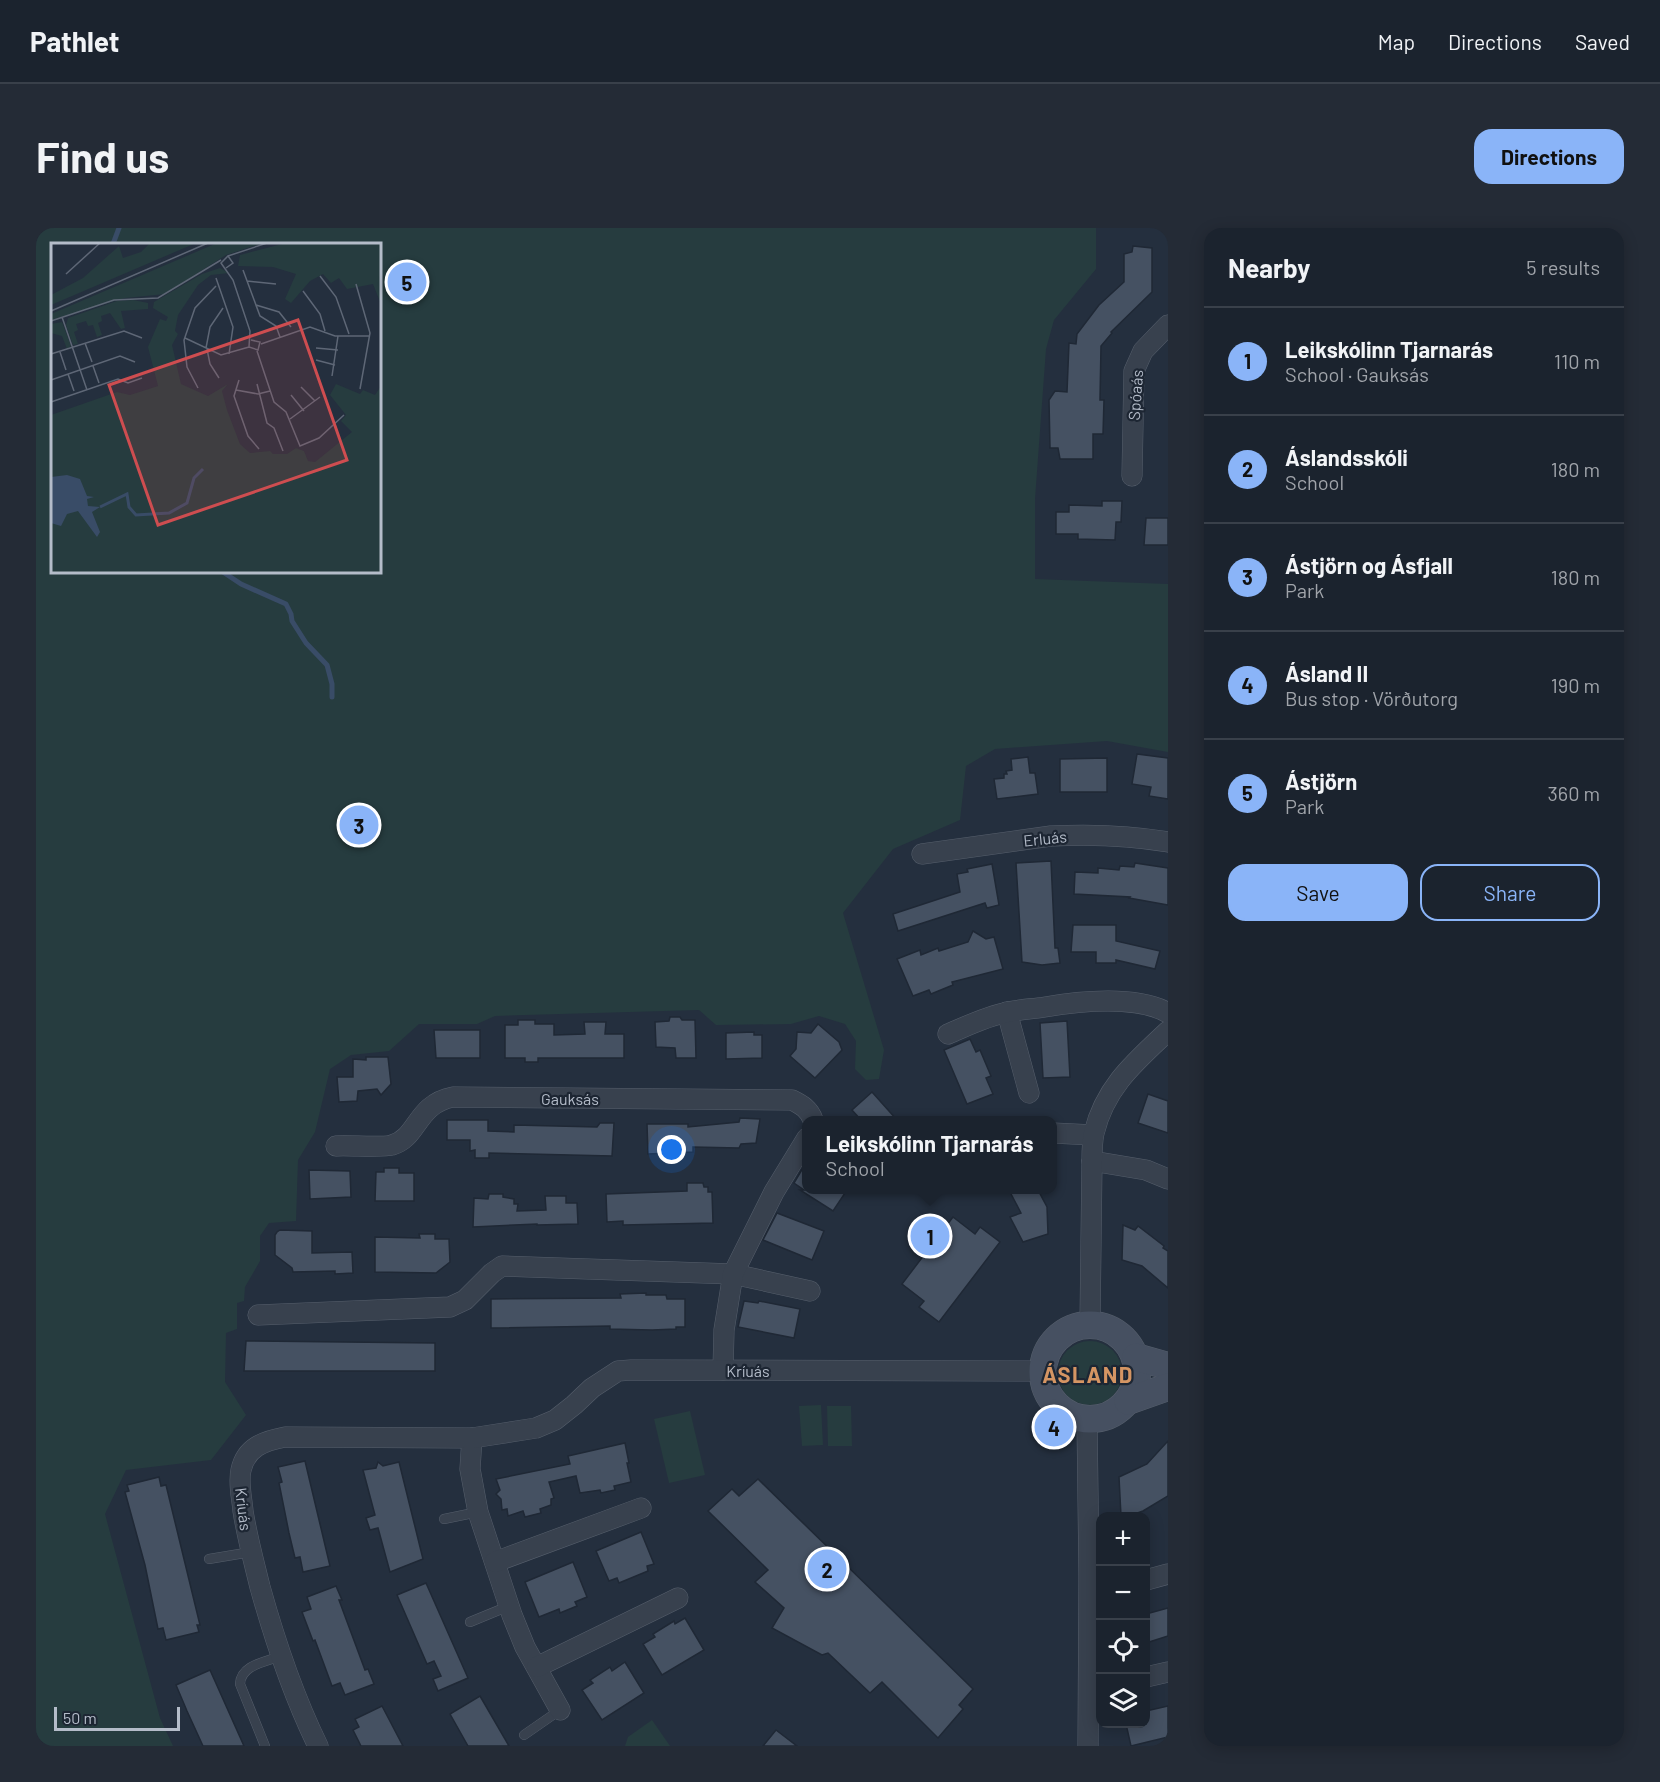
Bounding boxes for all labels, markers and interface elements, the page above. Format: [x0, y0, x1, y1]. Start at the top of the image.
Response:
text: Pathlet [30, 24, 119, 58]
text: Map [1378, 29, 1415, 54]
text: Directions [1448, 29, 1542, 54]
text: Saved [1575, 29, 1630, 54]
button: Directions [1474, 129, 1624, 184]
text: Find us [36, 131, 169, 181]
inset map [51, 243, 381, 573]
text: Nearby [1228, 252, 1310, 283]
text: 5 results [1526, 255, 1600, 279]
pin: 5 [388, 260, 427, 304]
text: Leikskólinn Tjarnarás [1285, 336, 1493, 362]
text: 1 [1244, 349, 1251, 373]
text: 110 m [1554, 349, 1600, 373]
text: School · Gauksás [1285, 362, 1429, 386]
street label: Spóaás [1124, 369, 1146, 421]
text: Áslandsskóli [1285, 444, 1408, 470]
text: 2 [1242, 457, 1253, 481]
text: 180 m [1551, 457, 1600, 481]
text: School [1285, 470, 1344, 494]
text: Ástjörn og Ásfjall [1285, 552, 1453, 578]
text: 3 [1242, 565, 1253, 589]
text: 180 m [1551, 565, 1600, 589]
text: Park [1285, 578, 1324, 602]
text: Ásland II [1285, 660, 1368, 686]
text: 4 [1241, 673, 1254, 697]
text: 190 m [1551, 673, 1600, 697]
text: Bus stop · Vörðutorg [1285, 686, 1458, 710]
text: Ástjörn [1285, 768, 1357, 794]
text: 5 [1242, 781, 1253, 805]
text: 360 m [1548, 781, 1600, 805]
text: Park [1285, 794, 1324, 818]
pin: 3 [340, 802, 378, 848]
street label: Erluás [1022, 826, 1068, 850]
button: Save [1228, 864, 1408, 921]
button: Share [1420, 864, 1600, 921]
street label: Gauksás [541, 1089, 599, 1108]
popup [802, 1116, 1057, 1194]
text: Leikskólinn Tjarnarás [825, 1130, 1034, 1156]
your location [657, 1135, 686, 1164]
text: School [825, 1156, 885, 1180]
pin: 1 [910, 1214, 950, 1258]
street label: Kríuás [726, 1361, 770, 1380]
district label: ÁSLAND [1042, 1361, 1134, 1387]
pin: 4 [1034, 1404, 1074, 1450]
street label: Kríuás [232, 1486, 256, 1532]
map controls [1096, 1512, 1150, 1728]
button: + [1096, 1512, 1150, 1566]
pin: 2 [808, 1546, 846, 1592]
button: − [1096, 1566, 1150, 1620]
button: locate [1096, 1620, 1150, 1674]
button: layers [1096, 1674, 1150, 1728]
scale bar [54, 1704, 180, 1732]
text: 50 m [63, 1708, 97, 1727]

